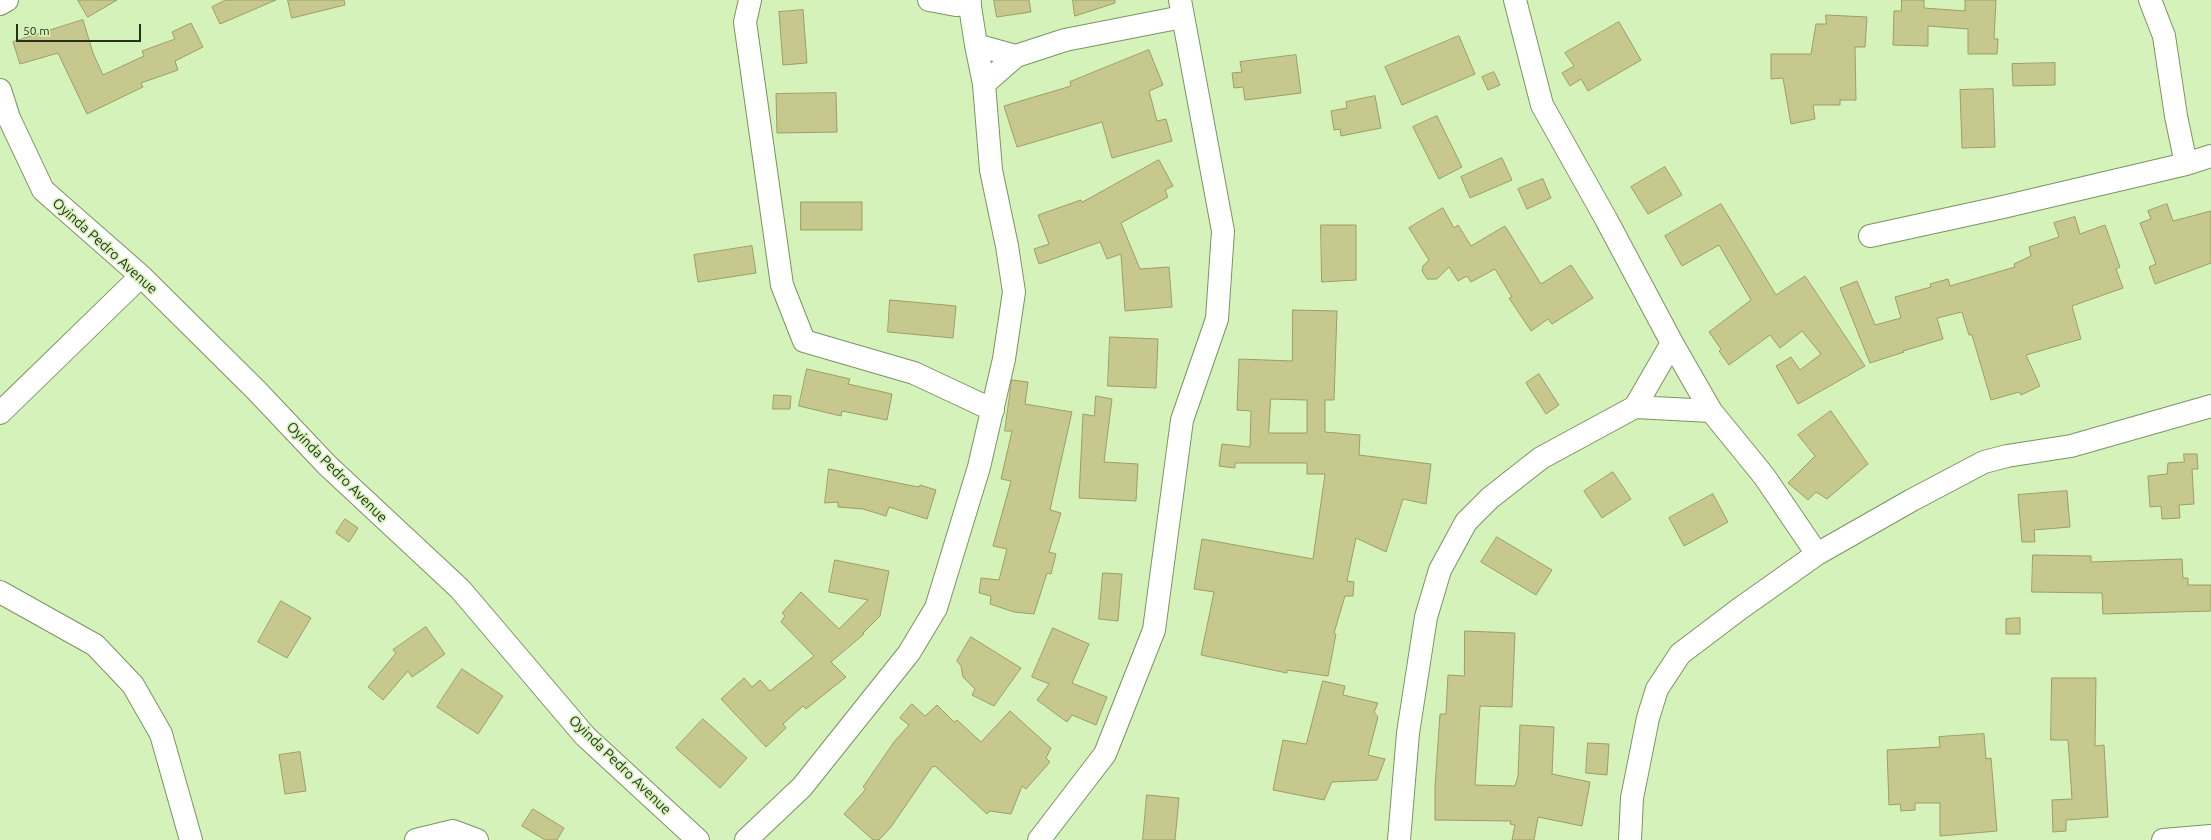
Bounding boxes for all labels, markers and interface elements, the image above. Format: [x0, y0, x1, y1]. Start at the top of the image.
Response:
scale bar [18, 16, 143, 42]
text: 50 m [23, 24, 50, 37]
street label: Oyinda Pedro Avenue [49, 194, 161, 298]
street label: Oyinda Pedro Avenue [283, 418, 391, 526]
street label: Oyinda Pedro Avenue [565, 712, 675, 818]

